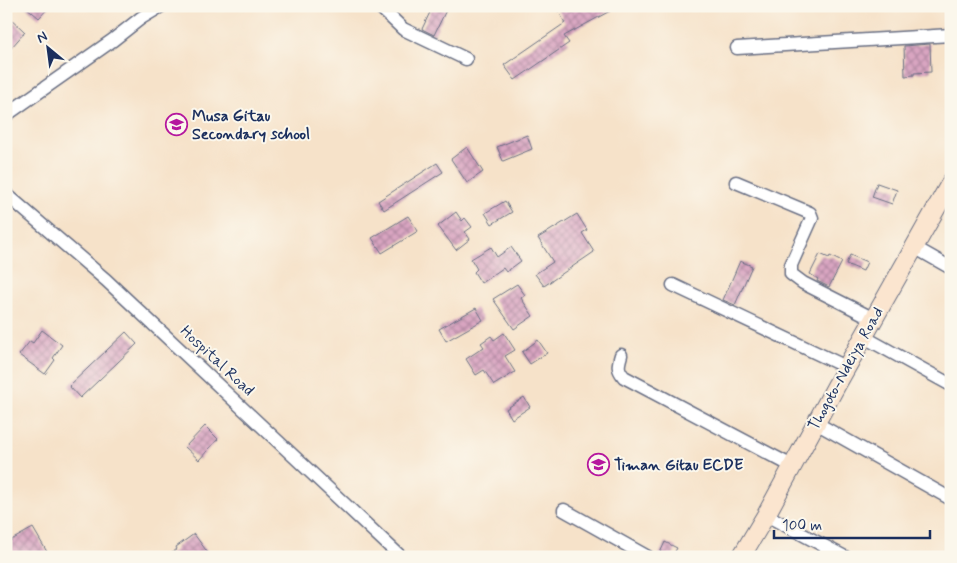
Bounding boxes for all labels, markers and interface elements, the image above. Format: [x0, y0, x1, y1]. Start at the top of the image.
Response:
north arrow [22, 22, 72, 72]
text: N [34, 27, 51, 48]
place label: Musa Gitau Secondary school [192, 106, 310, 145]
school or university icon: Musa Gitau Secondary school [164, 113, 188, 137]
street label: Thogoto-Ndeiya Road [803, 303, 889, 435]
street label: Hospital Road [175, 321, 259, 401]
school or university icon: Timan Gitau ECDE [586, 453, 610, 477]
place label: Timan Gitau ECDE [614, 455, 744, 476]
scale bar [774, 508, 931, 540]
text: 100 m [782, 516, 822, 536]

